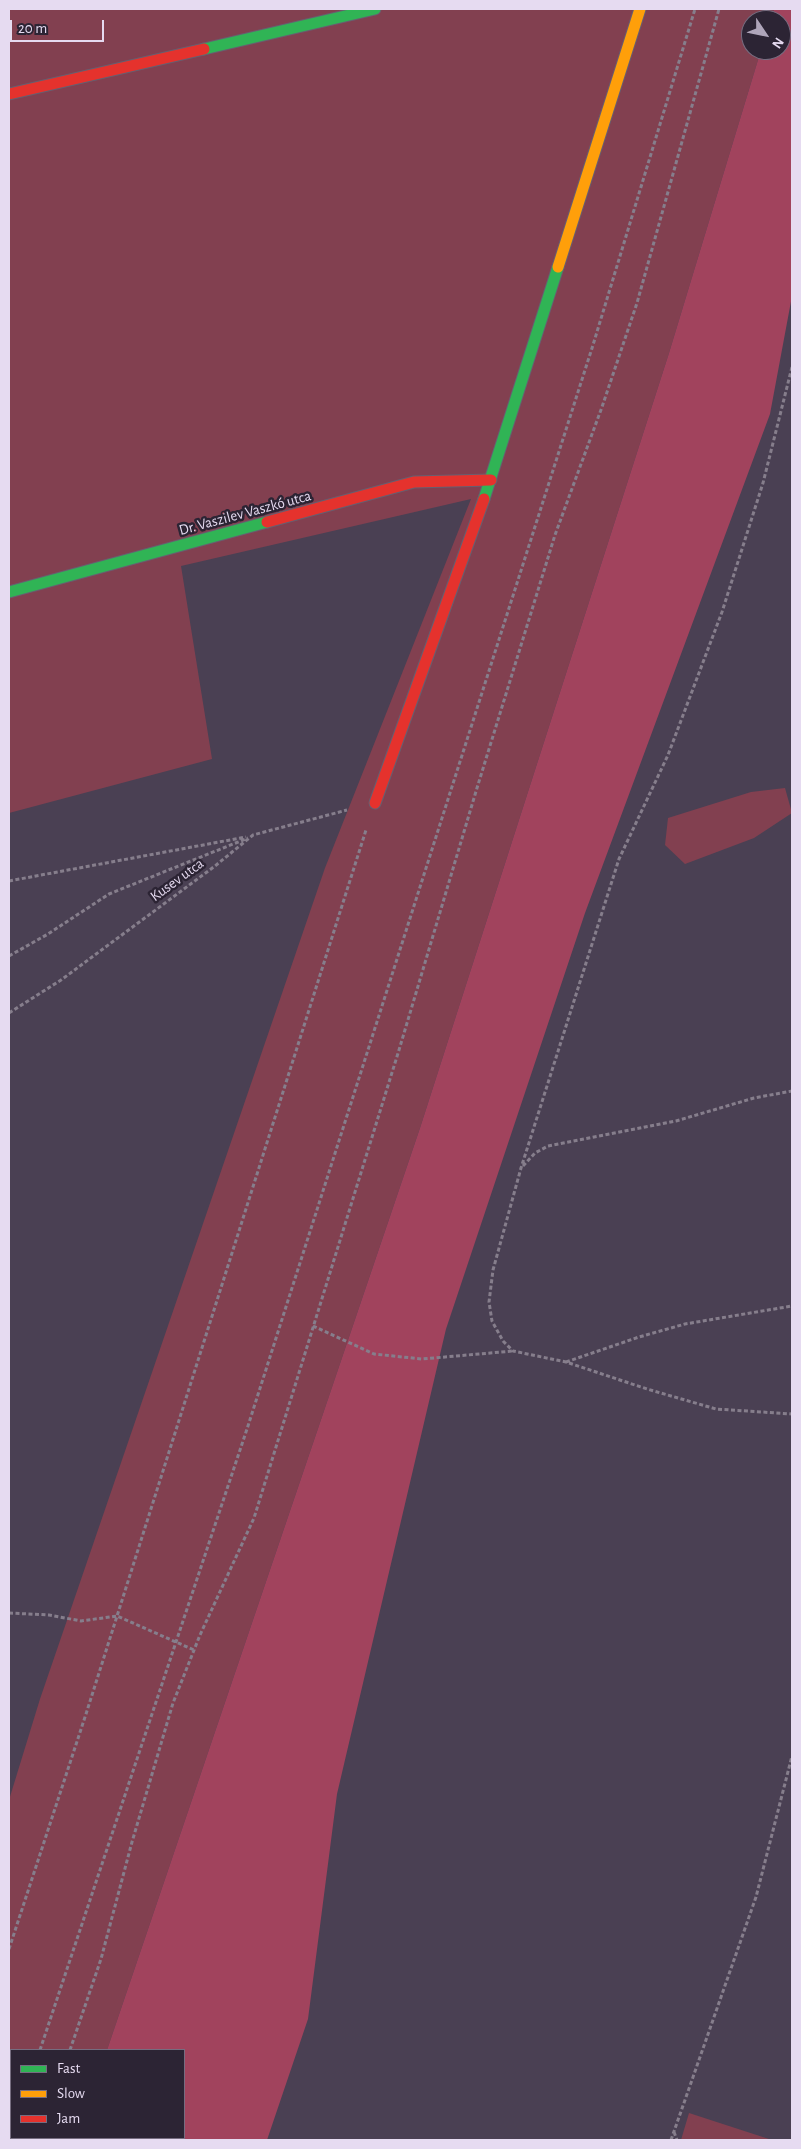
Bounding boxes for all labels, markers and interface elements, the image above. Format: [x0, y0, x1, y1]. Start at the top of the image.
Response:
scale bar [12, 10, 106, 42]
north arrow [741, 10, 791, 60]
text: 20 m [18, 21, 47, 36]
text: N [769, 35, 786, 51]
street label: Dr. Vaszilev Vaszkó utca [177, 487, 313, 539]
street label: Kusev utca [147, 855, 207, 905]
legend [10, 2049, 185, 2139]
text: Fast [57, 2061, 80, 2076]
text: Slow [57, 2086, 85, 2101]
text: Jam [57, 2111, 80, 2126]

